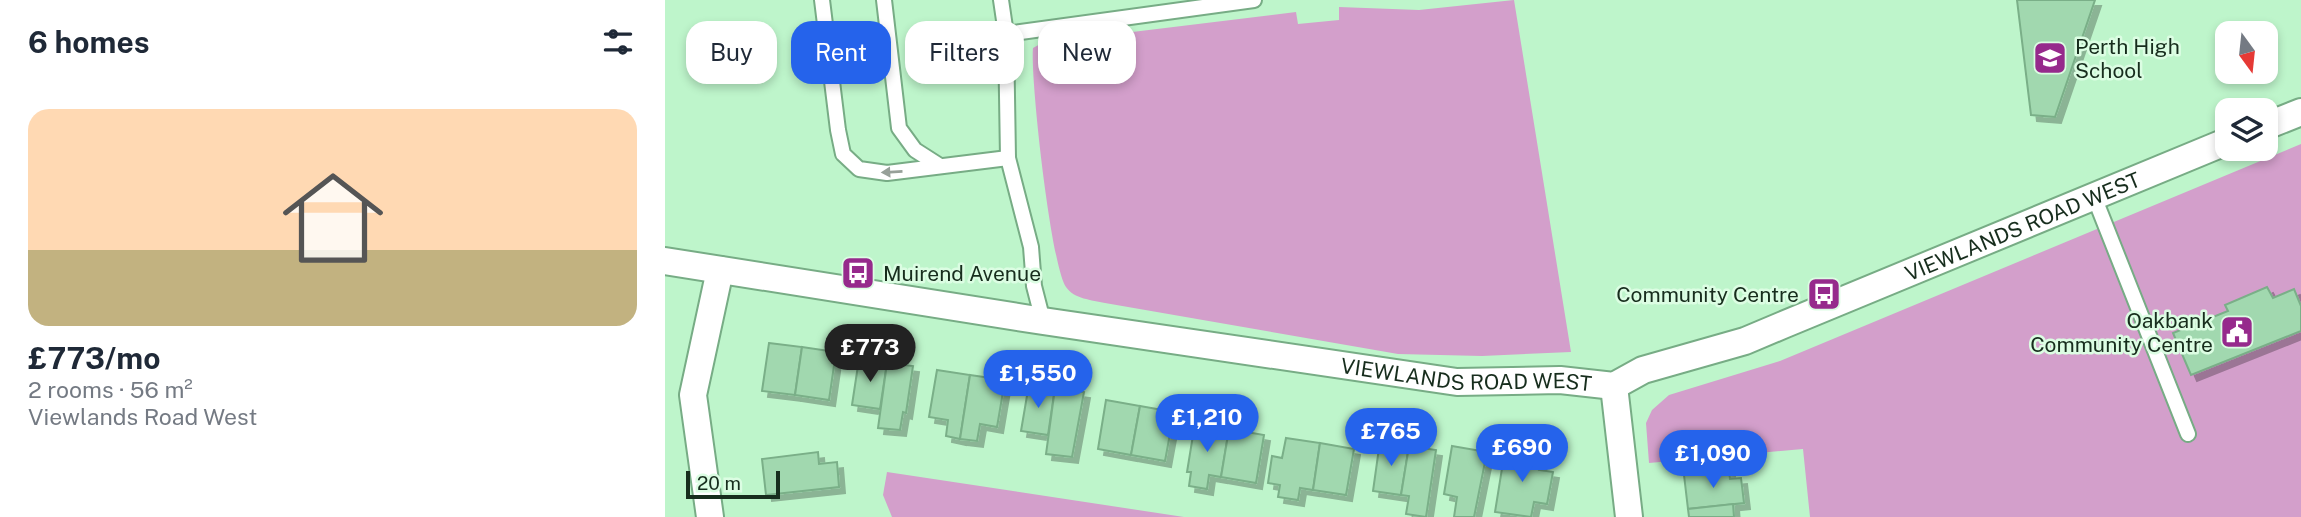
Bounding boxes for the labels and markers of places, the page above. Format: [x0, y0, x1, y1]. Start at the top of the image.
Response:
place label: Perth High School [2075, 34, 2180, 83]
school or university icon: Perth High School [2031, 39, 2069, 77]
bus stop icon: Muirend Avenue [839, 254, 877, 292]
place label: Muirend Avenue [883, 261, 1041, 286]
bus stop icon: Community Centre [1805, 275, 1843, 313]
place label: Community Centre [1616, 282, 1799, 307]
place label: Oakbank Community Centre [2030, 308, 2213, 357]
public building icon: Oakbank Community Centre [2218, 313, 2256, 351]
pin: £773 [829, 324, 911, 384]
pin: £1,550 [981, 350, 1095, 410]
pin: £1,210 [1150, 394, 1264, 454]
pin: £765 [1350, 408, 1432, 468]
pin: £690 [1481, 424, 1563, 484]
pin: £1,090 [1656, 430, 1770, 490]

